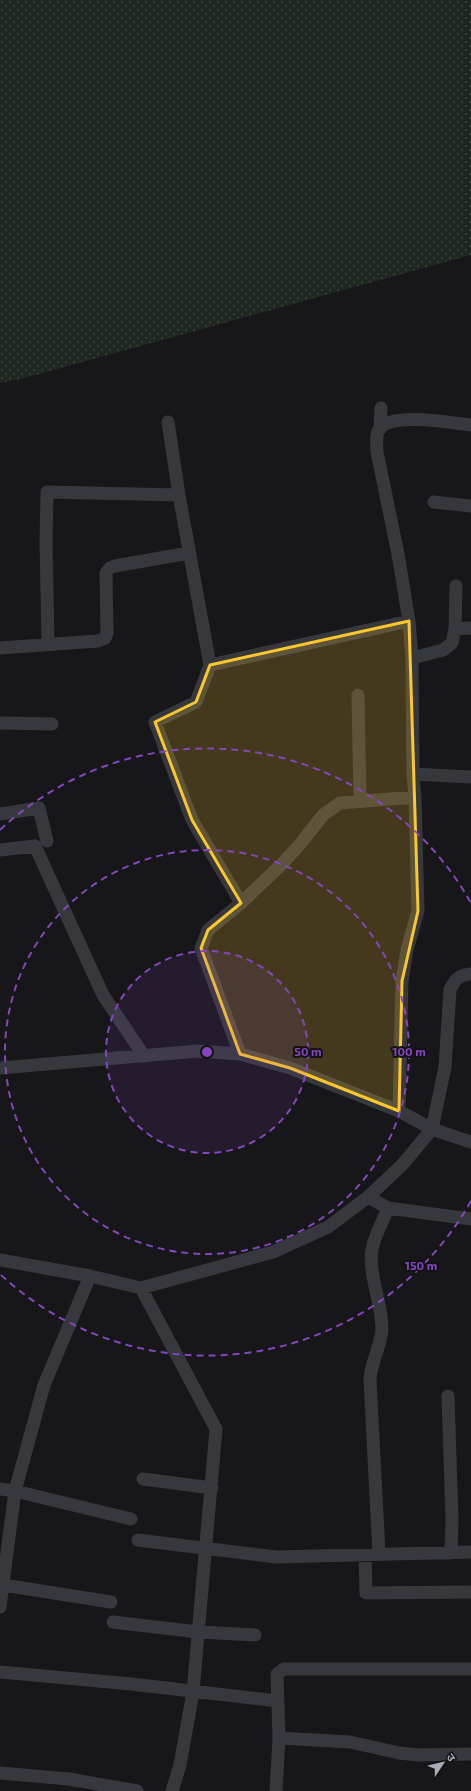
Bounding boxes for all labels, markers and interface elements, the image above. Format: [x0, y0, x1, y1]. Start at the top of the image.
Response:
text: 50 m [294, 1044, 322, 1058]
text: 100 m [392, 1044, 426, 1058]
centre of rings [200, 1045, 214, 1059]
text: 150 m [405, 1258, 437, 1272]
north arrow [423, 1743, 463, 1783]
text: उ [444, 1751, 459, 1764]

